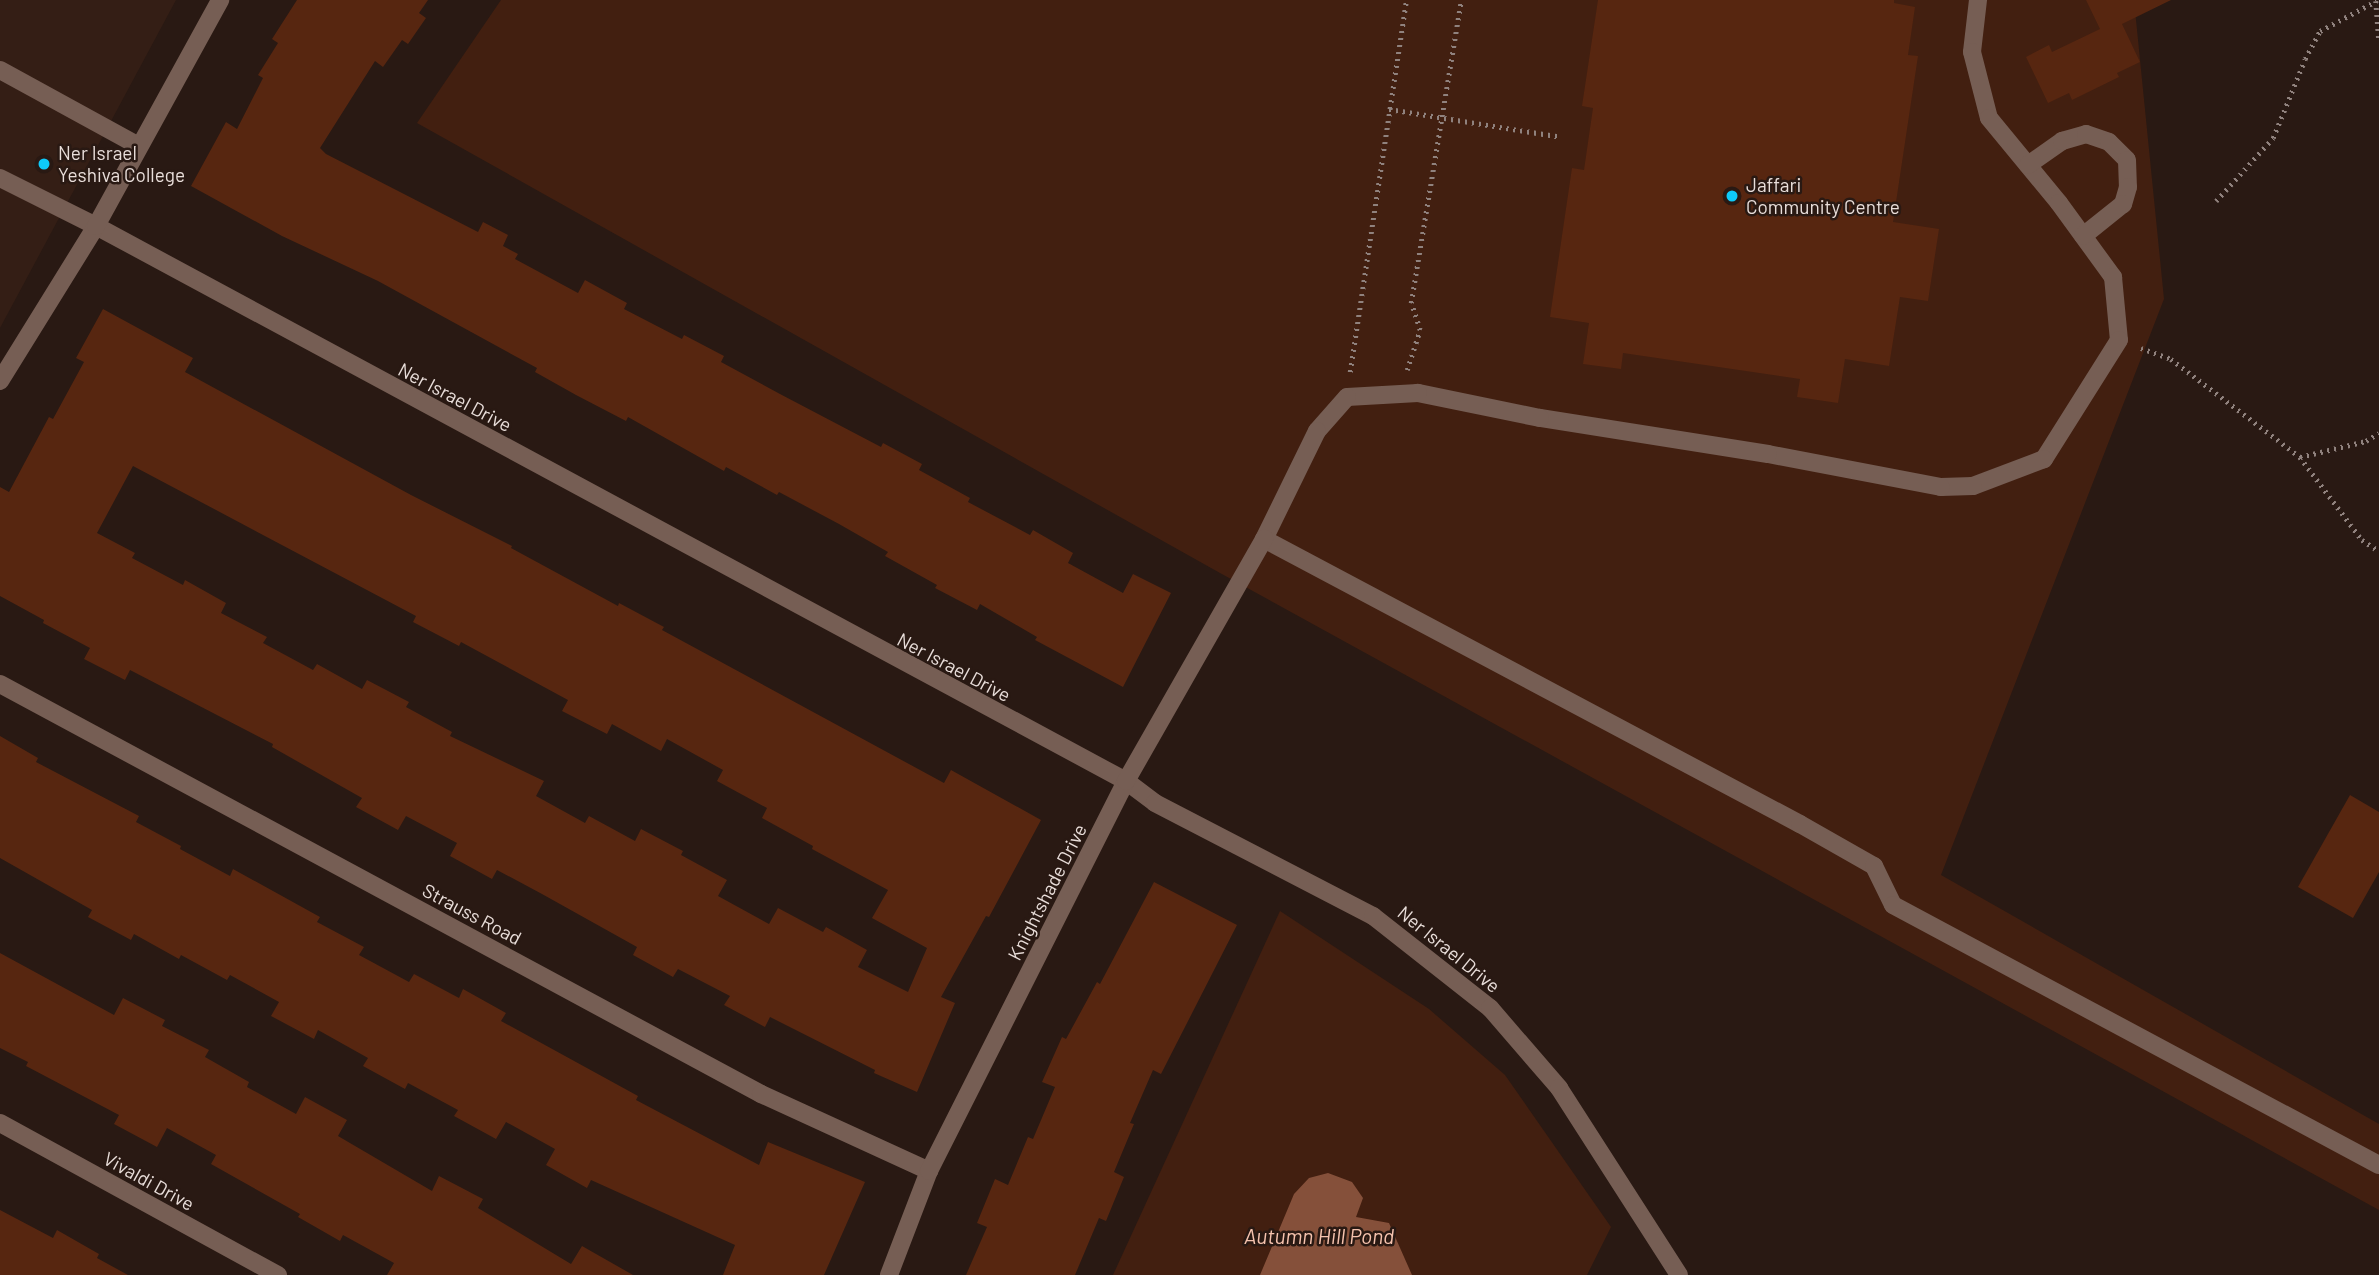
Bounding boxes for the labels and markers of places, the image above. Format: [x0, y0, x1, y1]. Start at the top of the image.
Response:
place label: Ner Israel Yeshiva College [58, 142, 185, 186]
marker: Ner Israel Yeshiva College [36, 156, 52, 172]
place label: Jaffari Community Centre [1746, 174, 1900, 218]
marker: Jaffari Community Centre [1724, 188, 1740, 204]

